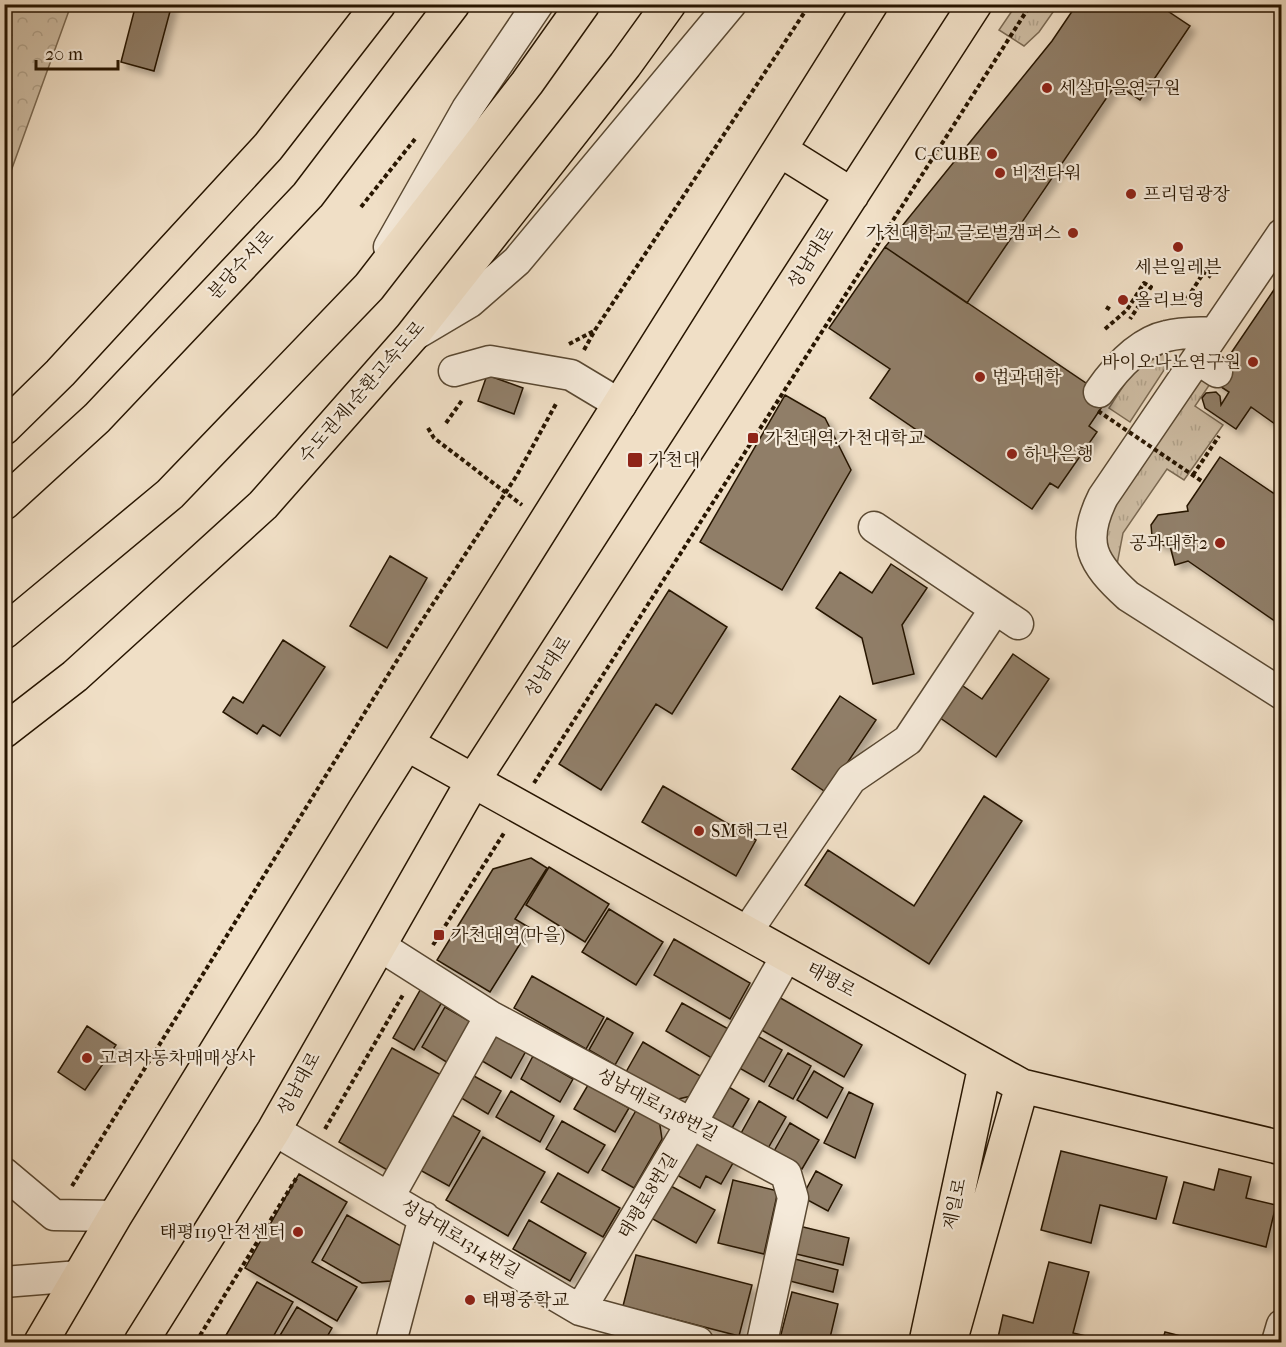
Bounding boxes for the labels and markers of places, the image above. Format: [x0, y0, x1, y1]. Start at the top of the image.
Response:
place label: 세살마을연구원 [1059, 78, 1181, 99]
marker: 세살마을연구원 [1040, 81, 1054, 95]
place label: C-CUBE [915, 144, 980, 165]
marker: C-CUBE [985, 147, 999, 161]
place label: 비전타워 [1012, 163, 1082, 184]
marker: 비전타워 [993, 166, 1007, 180]
place label: 프리덤광장 [1143, 184, 1231, 205]
marker: 프리덤광장 [1124, 187, 1138, 201]
place label: 가천대학교 글로벌캠퍼스 [866, 223, 1062, 244]
marker: 가천대학교 글로벌캠퍼스 [1066, 226, 1080, 240]
marker: 세븐일레븐 [1171, 240, 1185, 254]
place label: 세븐일레븐 [1135, 257, 1222, 278]
place label: 올리브영 [1135, 290, 1205, 311]
marker: 올리브영 [1116, 293, 1130, 307]
place label: 바이오나노연구원 [1102, 352, 1241, 373]
marker: 바이오나노연구원 [1246, 355, 1260, 369]
place label: 법과대학 [992, 367, 1062, 388]
marker: 법과대학 [973, 370, 987, 384]
place label: 가천대역.가천대학교 [765, 428, 926, 449]
marker: 가천대역.가천대학교 [746, 431, 760, 445]
place label: 하나은행 [1024, 444, 1094, 465]
marker: 하나은행 [1005, 447, 1019, 461]
place label: 가천대 [648, 450, 700, 471]
marker: 가천대 [626, 451, 644, 469]
place label: 공과대학2 [1129, 533, 1208, 554]
marker: 공과대학2 [1213, 536, 1227, 550]
place label: SM해그린 [711, 821, 789, 842]
marker: SM해그린 [692, 824, 706, 838]
place label: 가천대역(마을) [451, 925, 565, 946]
marker: 가천대역(마을) [432, 928, 446, 942]
place label: 고려자동차매매상사 [99, 1048, 256, 1069]
marker: 고려자동차매매상사 [80, 1051, 94, 1065]
place label: 태평119안전센터 [159, 1222, 286, 1243]
marker: 태평119안전센터 [291, 1225, 305, 1239]
place label: 태평중학교 [482, 1290, 570, 1311]
marker: 태평중학교 [463, 1293, 477, 1307]

